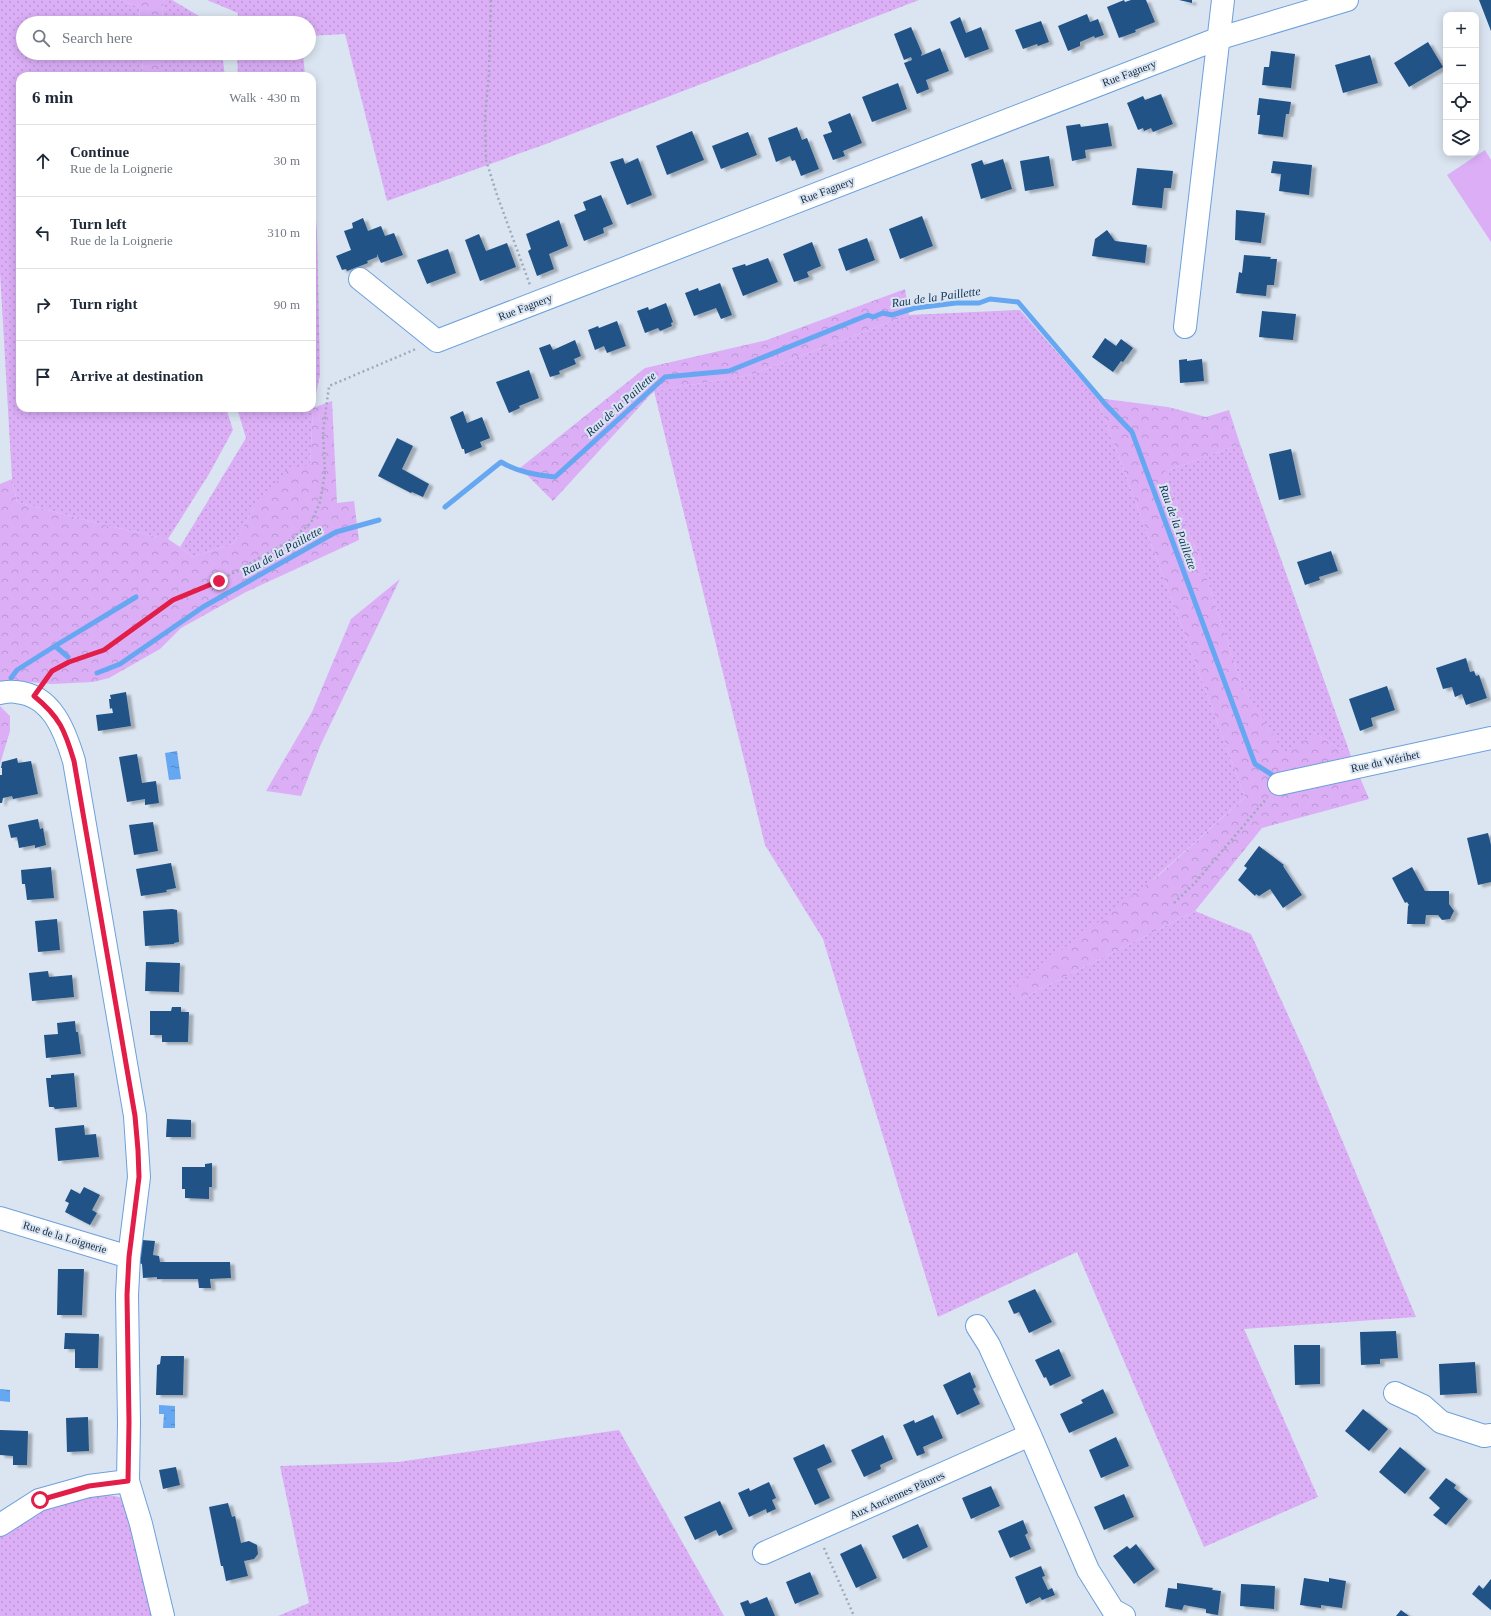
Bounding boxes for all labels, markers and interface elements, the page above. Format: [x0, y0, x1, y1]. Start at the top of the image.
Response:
map controls [1443, 12, 1479, 156]
button: + [1443, 12, 1479, 48]
search box [16, 16, 316, 60]
icon: search [30, 27, 52, 49]
text: Search here [62, 30, 132, 46]
button: − [1443, 48, 1479, 84]
street label: Rue Fagnery [1100, 57, 1158, 89]
button: locate [1443, 84, 1479, 120]
text: 6 min [32, 88, 73, 107]
text: Walk · 430 m [229, 90, 300, 105]
button: layers [1443, 120, 1479, 156]
text: Continue [70, 144, 129, 160]
icon: ahead [32, 150, 54, 172]
text: 30 m [274, 153, 300, 168]
text: Rue de la Loignerie [70, 161, 173, 176]
street label: Rue Fagnery [798, 174, 856, 206]
text: Turn left [70, 216, 127, 232]
icon: left [32, 222, 54, 244]
text: 310 m [267, 225, 300, 240]
text: Rue de la Loignerie [70, 233, 173, 248]
water label: Rau de la Paillette [890, 284, 982, 310]
street label: Rue Fagnery [496, 291, 554, 323]
icon: right [32, 294, 54, 316]
text: Turn right [70, 296, 137, 312]
text: 90 m [274, 297, 300, 312]
icon: arrive [32, 366, 54, 388]
text: Arrive at destination [70, 368, 203, 384]
water label: Rau de la Paillette [582, 368, 659, 440]
water label: Rau de la Paillette [1156, 482, 1200, 572]
water label: Rau de la Paillette [239, 523, 325, 579]
route end [210, 572, 228, 590]
street label: Rue du Wérihet [1350, 748, 1420, 774]
street label: Rue de la Loignerie [22, 1219, 108, 1255]
street label: Aux Anciennes Pâtures [848, 1469, 946, 1521]
route start [31, 1491, 49, 1509]

